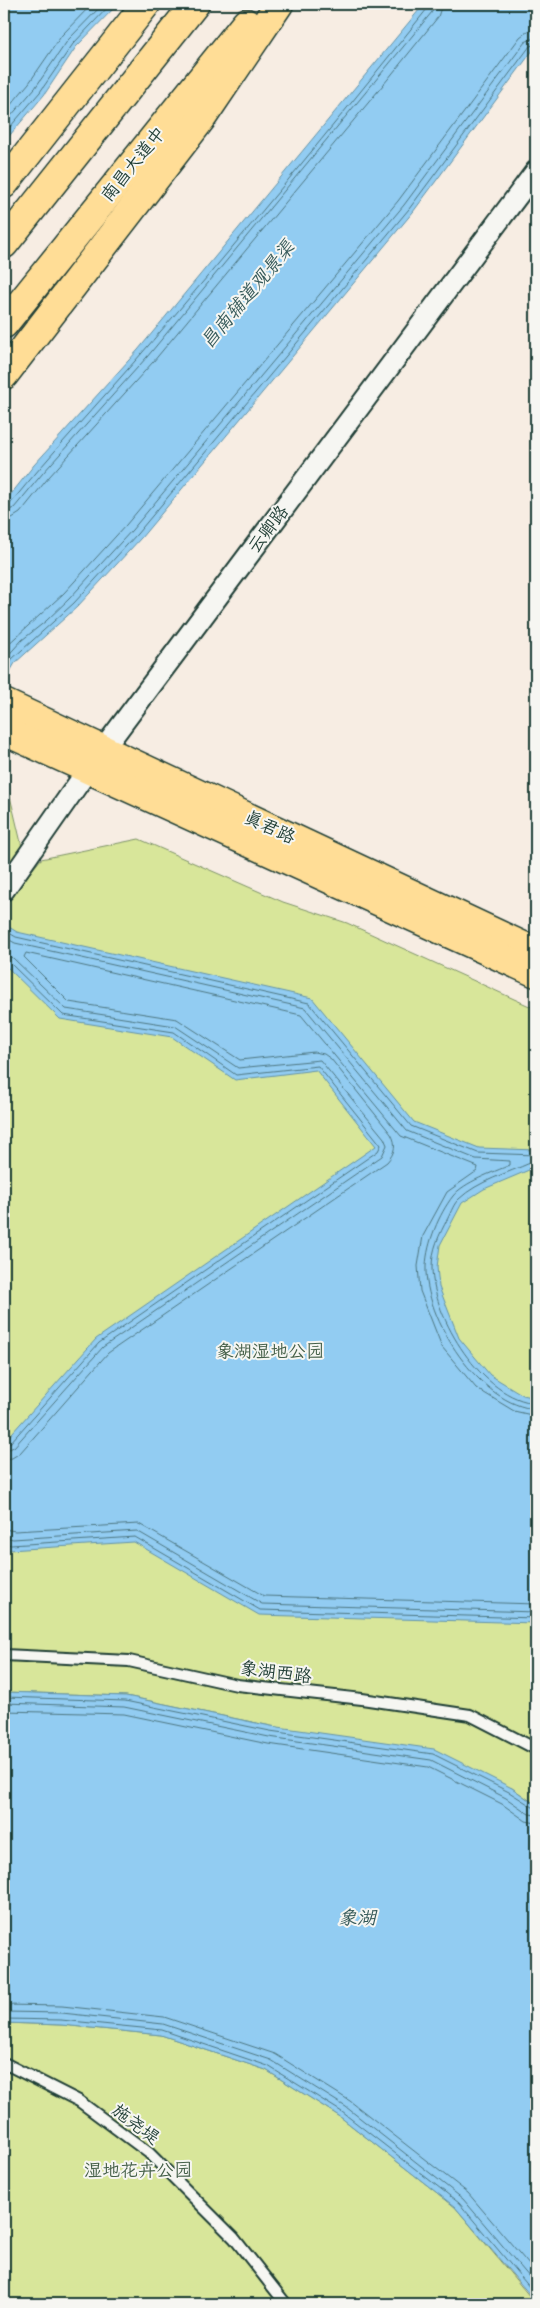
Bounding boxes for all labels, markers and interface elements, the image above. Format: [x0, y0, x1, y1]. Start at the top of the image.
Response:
street label: 南昌大道中 [96, 122, 170, 206]
water label: 昌南辅道观景渠 [196, 234, 300, 353]
street label: 云卿路 [243, 501, 293, 557]
street label: 真君路 [241, 806, 299, 848]
park label: 象湖湿地公园 [216, 1340, 324, 1362]
street label: 象湖西路 [239, 1657, 313, 1687]
water label: 象湖 [338, 1906, 378, 1929]
street label: 施尧堤 [108, 2099, 164, 2149]
park label: 湿地花卉公园 [84, 2159, 192, 2181]

